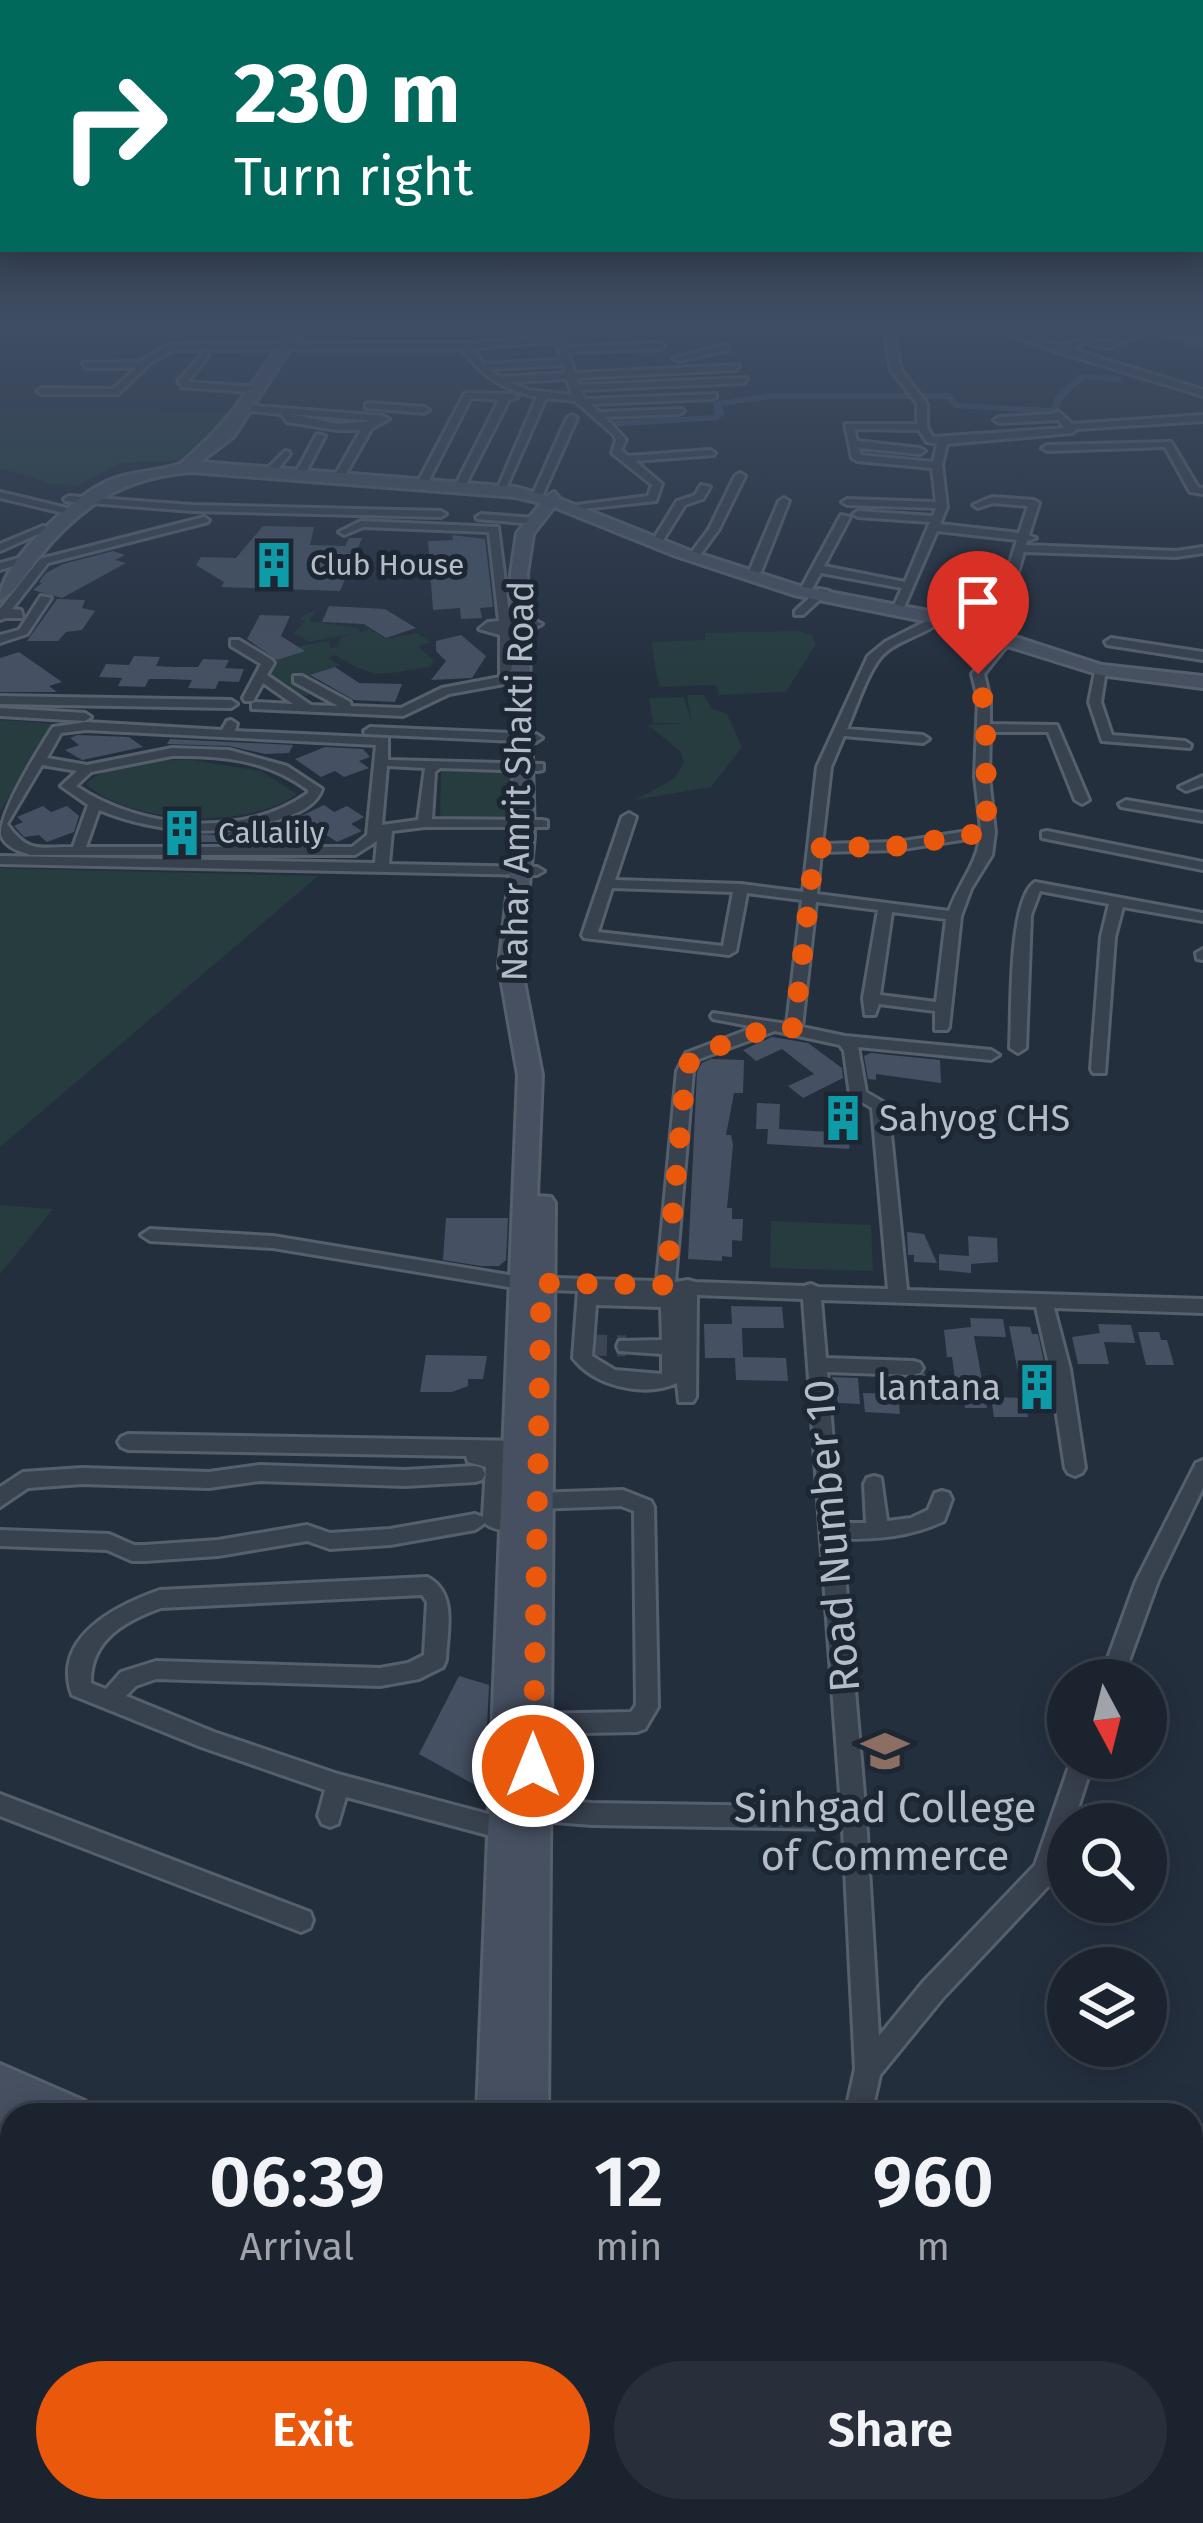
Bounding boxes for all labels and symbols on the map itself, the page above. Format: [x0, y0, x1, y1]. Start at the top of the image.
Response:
building icon: Club House [249, 540, 299, 590]
place label: Club House [310, 547, 464, 583]
pin [927, 551, 1029, 674]
street label: Nahar Amrit Shakti Road [493, 580, 543, 982]
building icon: Callalily [157, 808, 207, 858]
place label: Callalily [218, 815, 325, 851]
building icon: Sahyog CHS [818, 1093, 868, 1143]
place label: Sahyog CHS [879, 1097, 1070, 1141]
building icon: lantana [1012, 1362, 1062, 1412]
place label: lantana [877, 1366, 1001, 1410]
street label: Road Number 10 [793, 1377, 871, 1694]
north arrow [1047, 1659, 1167, 1779]
position arrow [470, 1703, 596, 1829]
school or university icon: Sinhgad College of Commerce [860, 1726, 910, 1776]
place label: Sinhgad College of Commerce [734, 1783, 1036, 1881]

